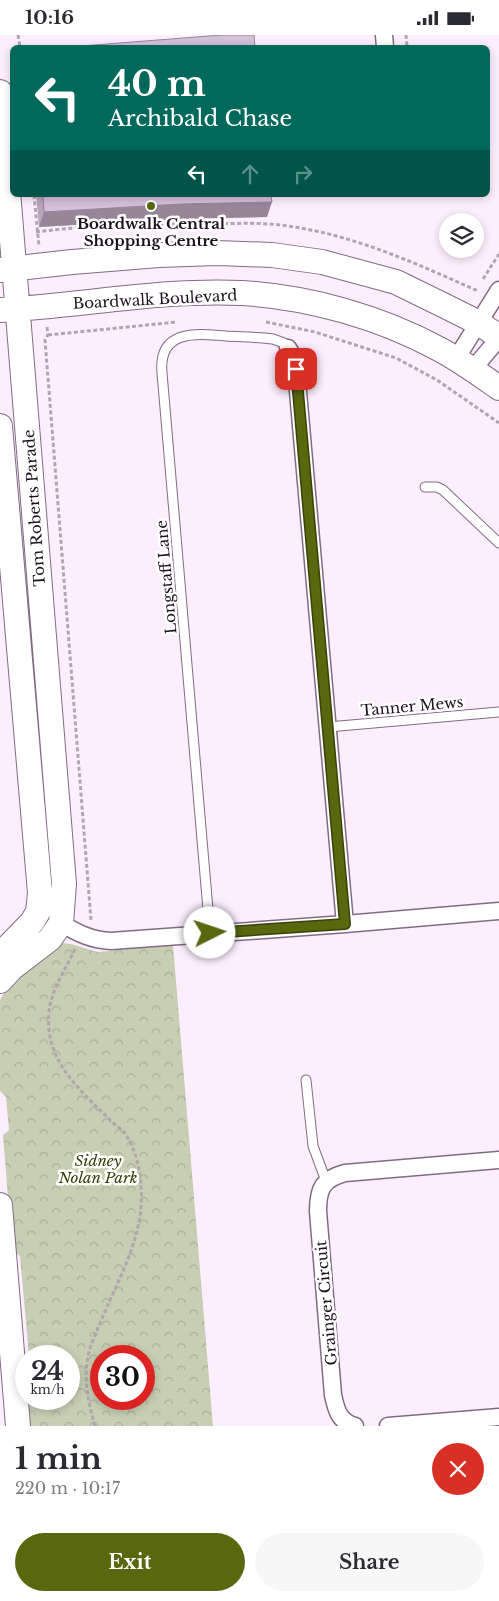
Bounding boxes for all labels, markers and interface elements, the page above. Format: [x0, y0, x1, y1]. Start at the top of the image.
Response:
text: 10:16 [25, 6, 74, 29]
text: 40 m [108, 62, 206, 105]
icon: left [25, 65, 90, 130]
text: Archibald Chase [108, 105, 292, 132]
icon: left [183, 160, 211, 188]
icon: ahead [236, 160, 264, 188]
icon: right [289, 160, 317, 188]
marker: Boardwalk Central Shopping Centre [145, 200, 157, 212]
map controls [439, 213, 484, 258]
button: layers [439, 213, 484, 258]
place label: Boardwalk Central Shopping Centre [77, 214, 226, 250]
street label: Boardwalk Boulevard [72, 285, 238, 313]
pin [275, 348, 317, 390]
icon: arrive [282, 355, 310, 383]
street label: Tom Roberts Parade [19, 429, 49, 587]
street label: Longstaff Lane [152, 519, 180, 635]
street label: Tanner Mews [360, 692, 464, 720]
position arrow [183, 906, 235, 958]
park label: Sidney Nolan Park [58, 1151, 137, 1187]
street label: Grainger Circuit [311, 1239, 341, 1366]
speed limit sign: 30 [90, 1345, 155, 1410]
text: 24 [31, 1356, 64, 1387]
text: km/h [30, 1382, 65, 1397]
text: 1 min [15, 1440, 102, 1477]
button: close [432, 1443, 484, 1495]
text: 220 m · 10:17 [15, 1478, 120, 1498]
button: Exit [15, 1533, 245, 1591]
button: Share [255, 1533, 484, 1591]

